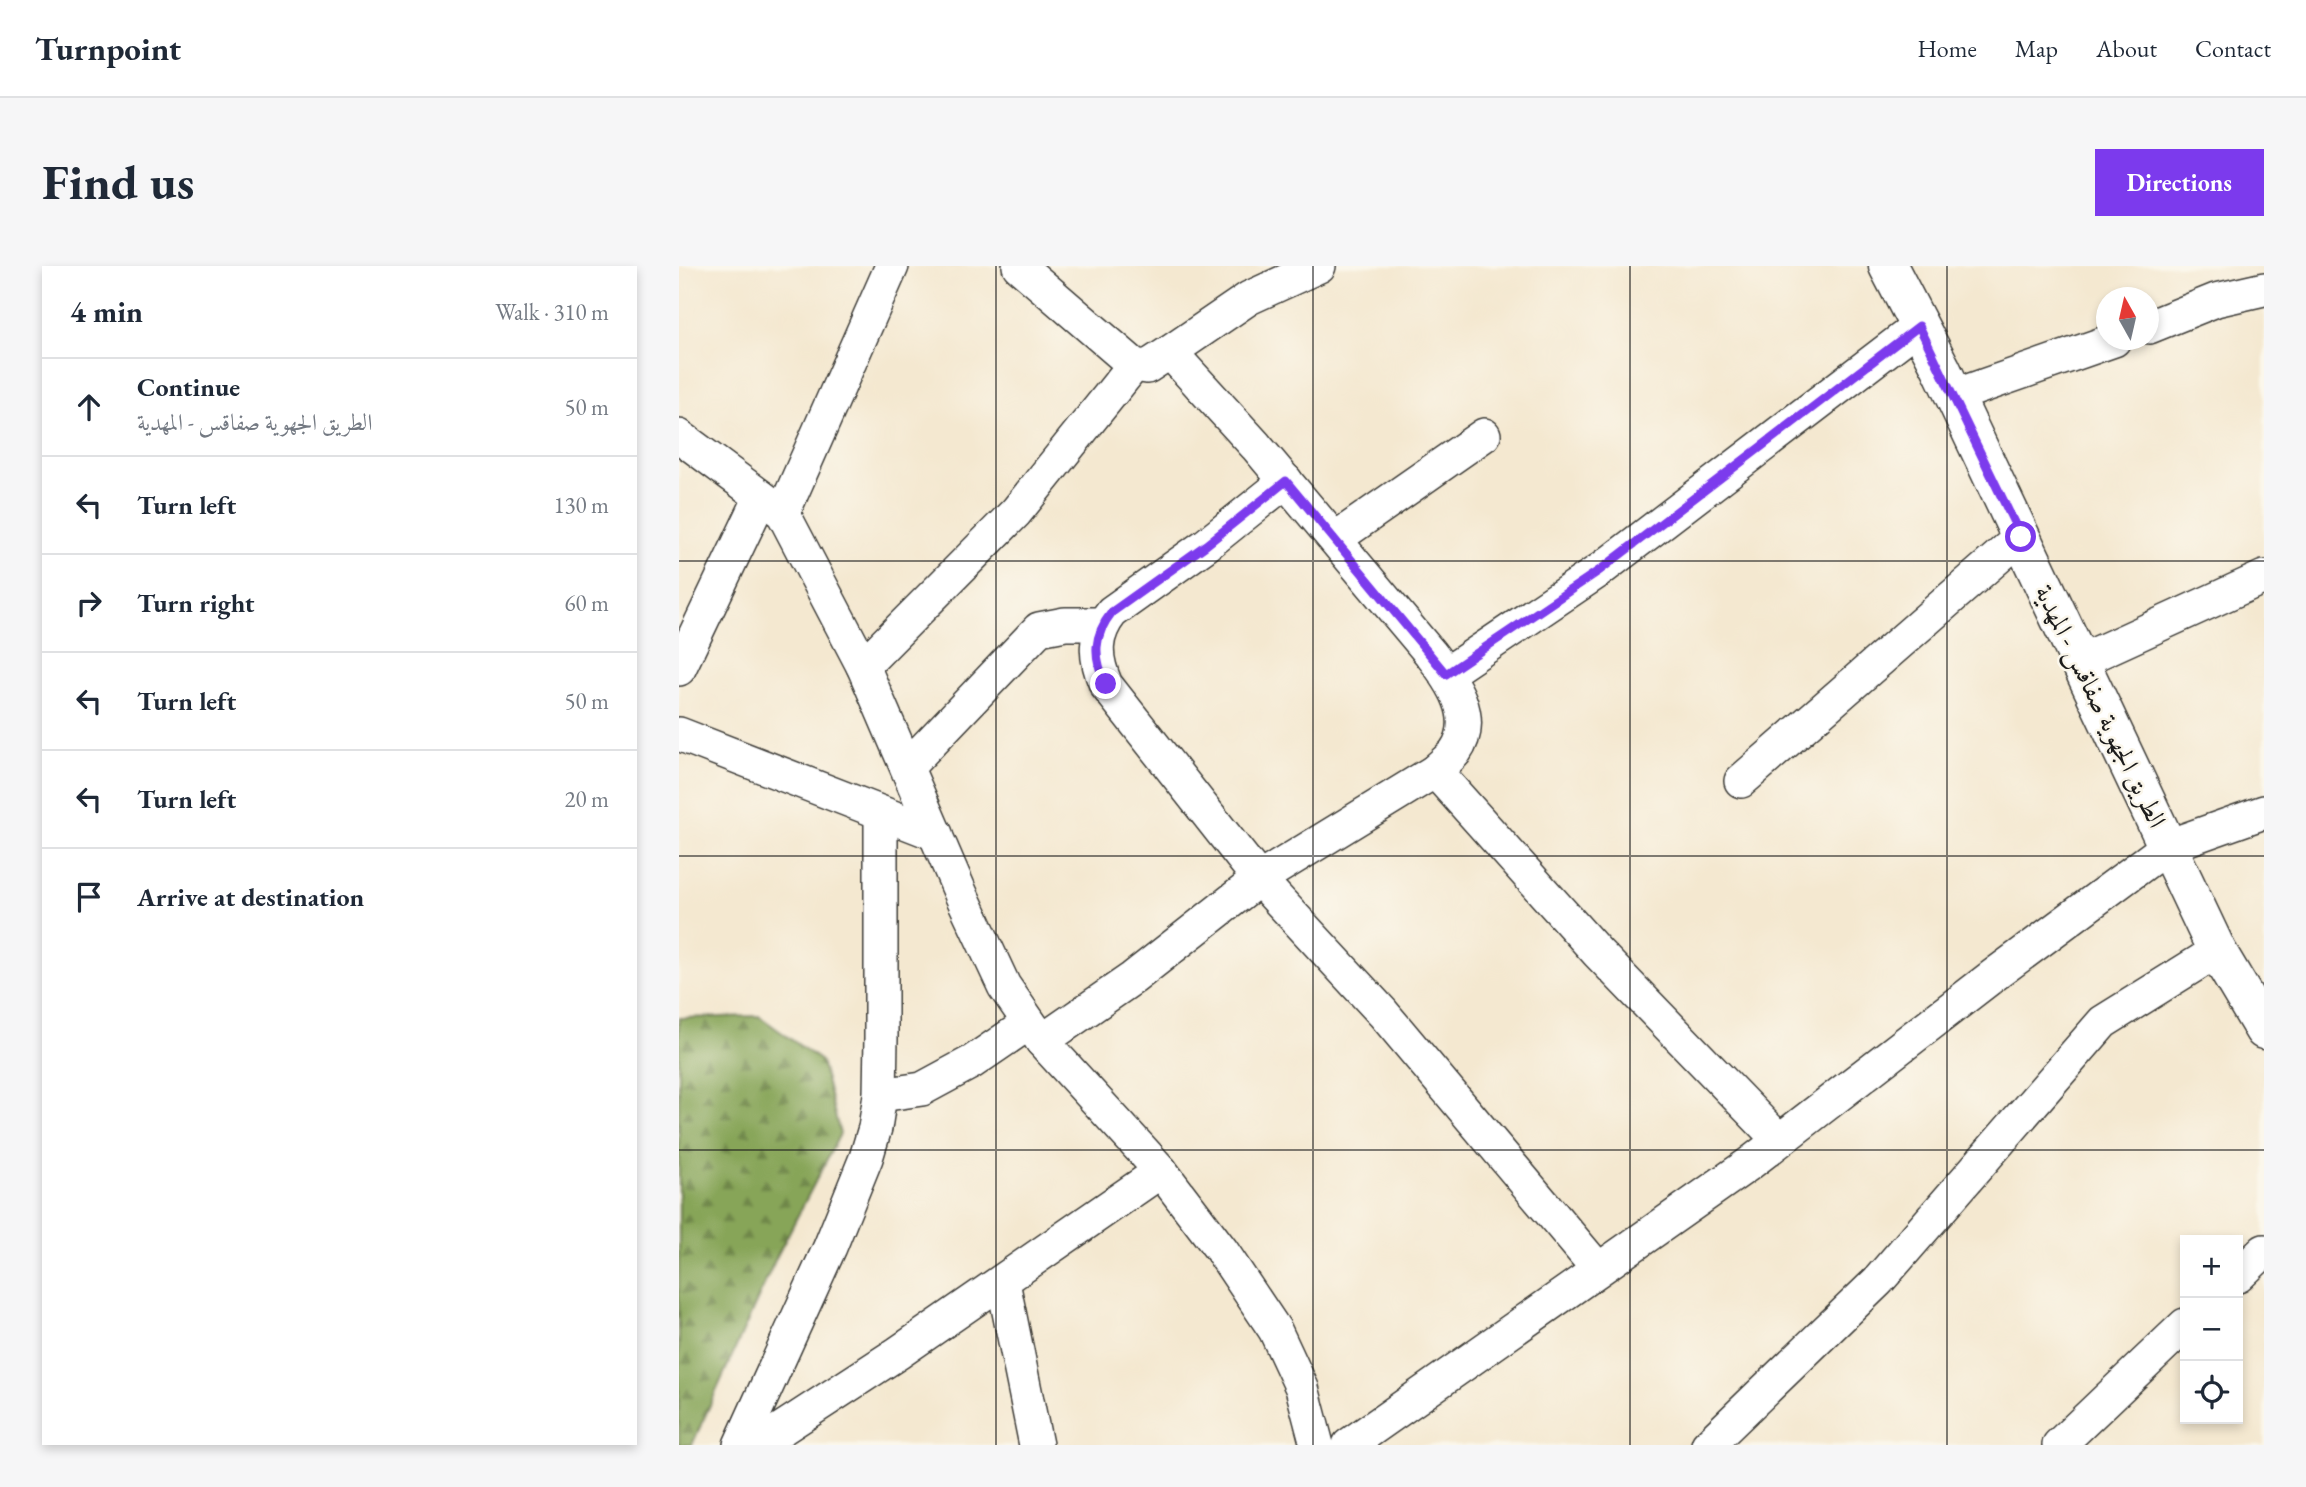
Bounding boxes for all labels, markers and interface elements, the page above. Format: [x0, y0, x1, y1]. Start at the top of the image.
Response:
text: Turnpoint [35, 27, 181, 70]
text: Home [1917, 33, 1977, 64]
text: Map [2015, 33, 2058, 64]
text: About [2096, 33, 2157, 64]
text: Contact [2195, 33, 2271, 64]
button: Directions [2095, 149, 2264, 216]
text: Find us [42, 150, 194, 214]
north arrow [2096, 287, 2159, 350]
text: 4 min [70, 292, 143, 331]
text: Walk · 310 m [495, 297, 609, 327]
text: Continue [137, 370, 240, 404]
icon: ahead [70, 388, 108, 426]
text: 50 m [564, 392, 609, 422]
text: الطريق الجهوية صفاقس - المهدية [137, 407, 372, 437]
icon: left [70, 486, 108, 524]
text: Turn left [137, 488, 236, 522]
text: 130 m [553, 490, 609, 520]
route start [2005, 521, 2036, 552]
street label: الطريق الجهوية صفاقس - المهدية [2026, 579, 2175, 833]
icon: right [70, 584, 108, 622]
text: Turn right [137, 586, 255, 620]
text: 60 m [564, 588, 609, 618]
route end [1090, 668, 1121, 699]
icon: left [70, 682, 108, 720]
text: Turn left [137, 684, 236, 718]
text: 50 m [564, 686, 609, 716]
icon: left [70, 780, 108, 818]
text: Turn left [137, 782, 236, 816]
text: 20 m [564, 784, 609, 814]
icon: arrive [70, 878, 108, 916]
text: Arrive at destination [137, 880, 364, 914]
map controls [2180, 1235, 2243, 1424]
button: + [2180, 1235, 2243, 1298]
button: − [2180, 1298, 2243, 1361]
button: locate [2180, 1361, 2243, 1424]

